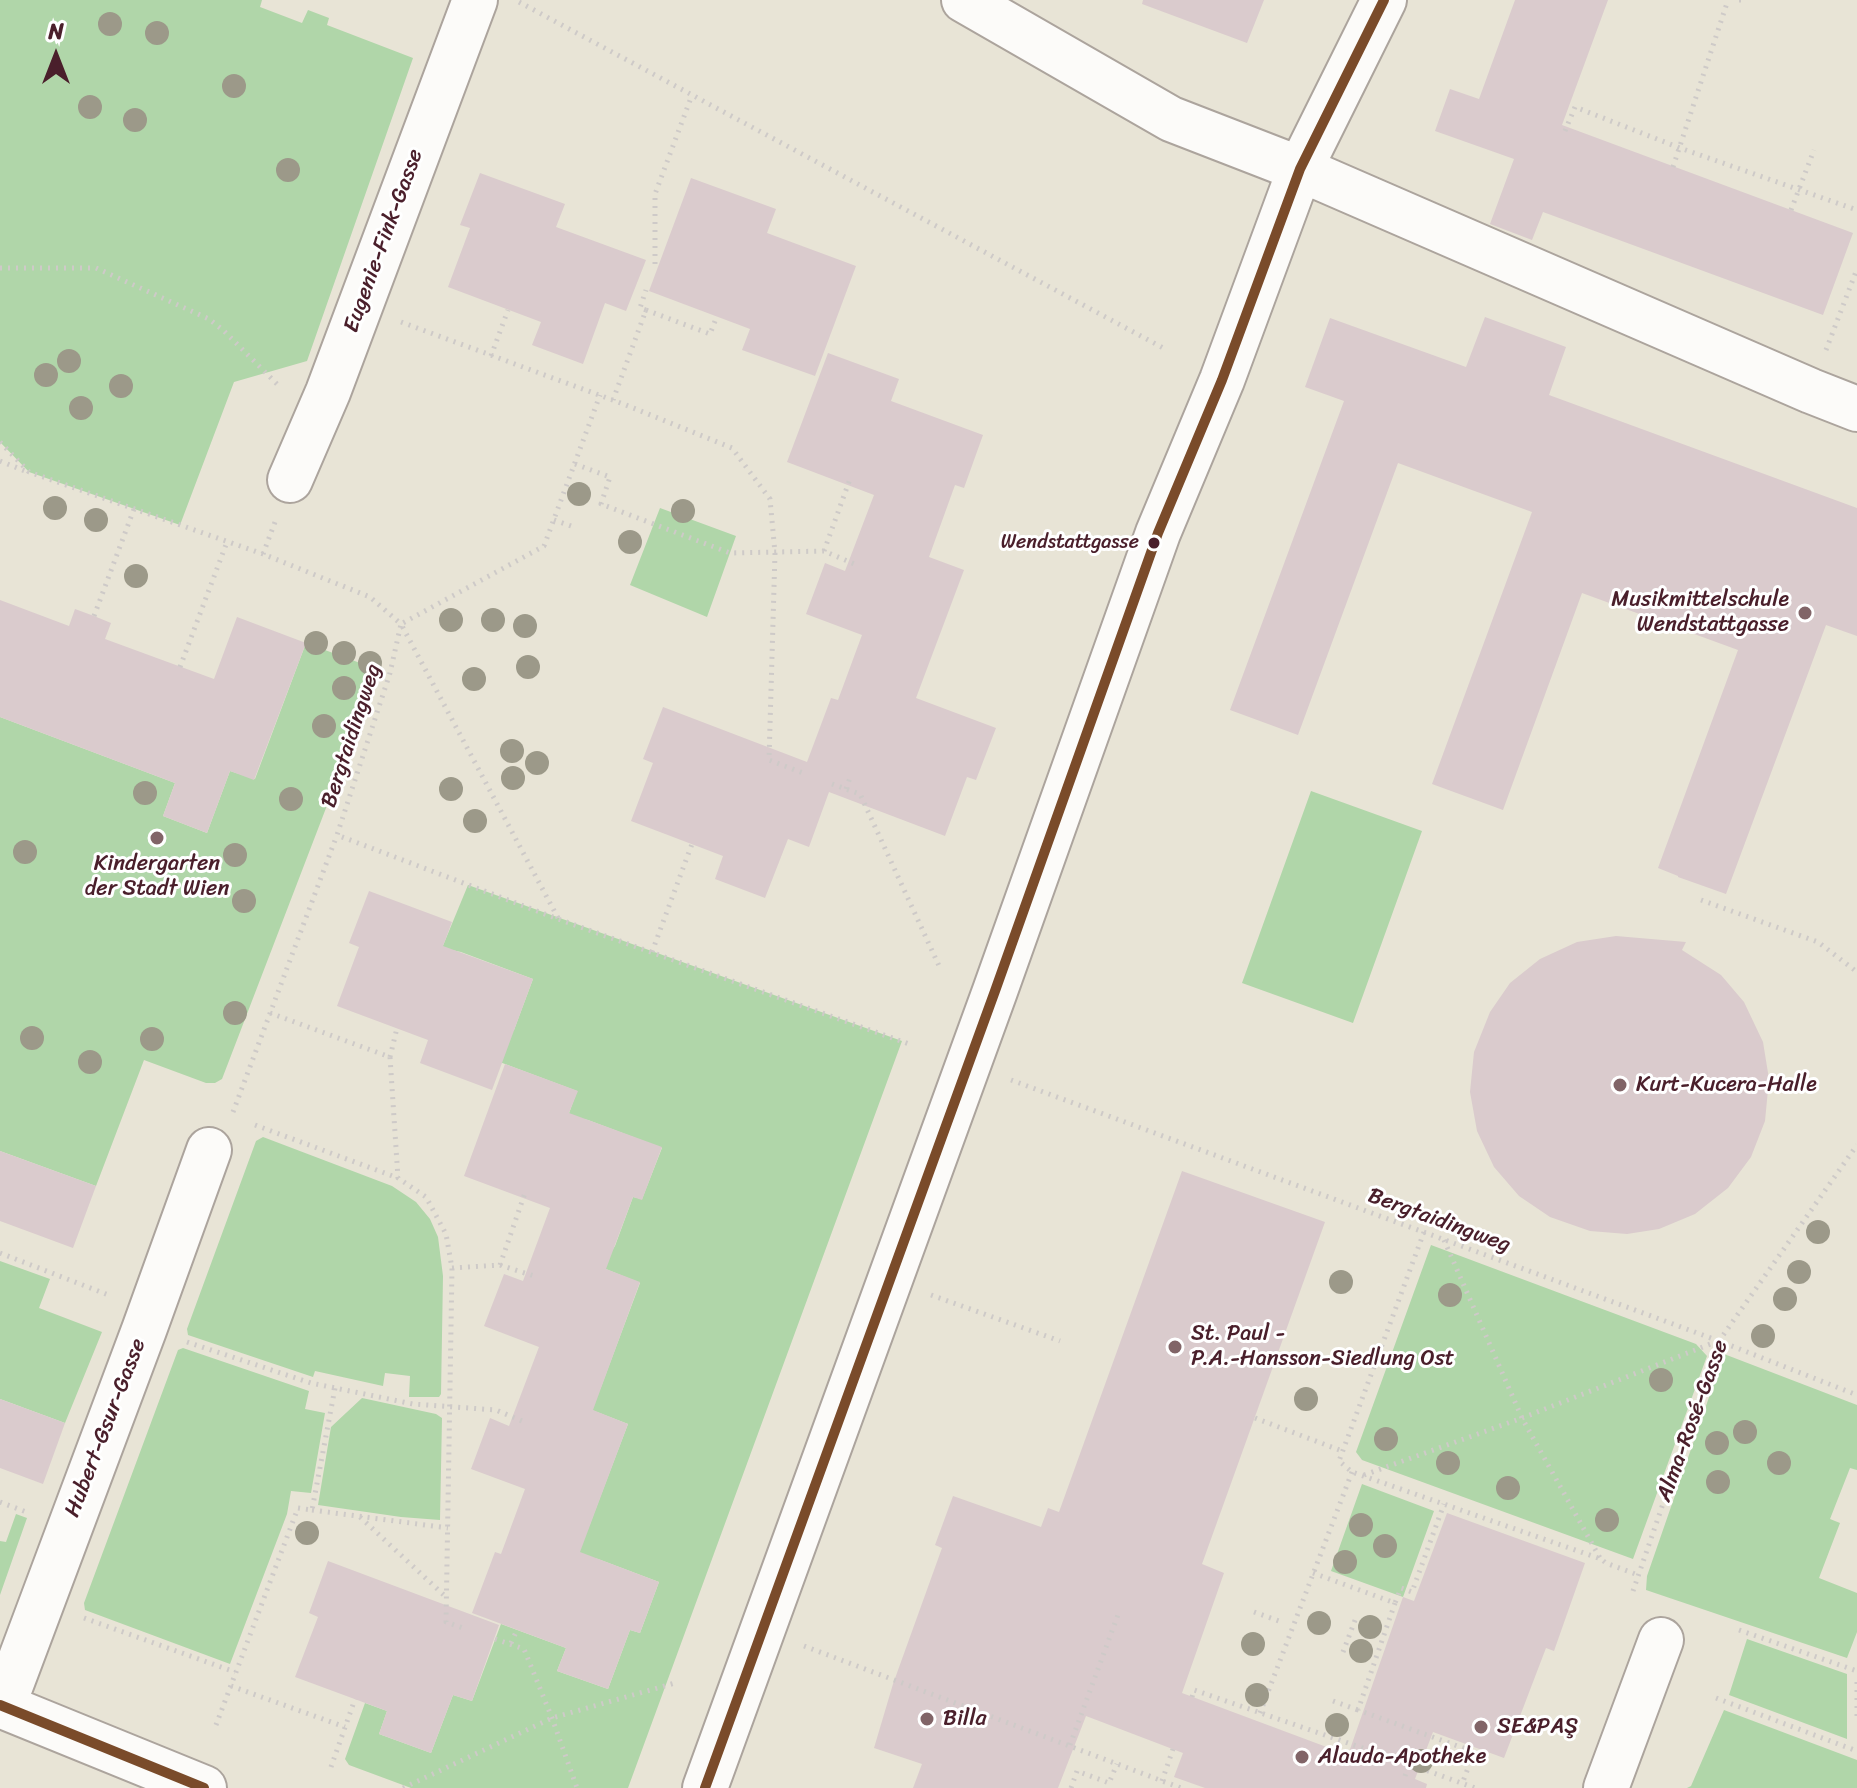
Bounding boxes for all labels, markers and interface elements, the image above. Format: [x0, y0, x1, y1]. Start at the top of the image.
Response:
text: N [48, 12, 64, 51]
north arrow [16, 16, 96, 96]
street label: Eugenie-Fink-Gasse [339, 146, 429, 336]
place label: Wendstattgasse [1001, 531, 1139, 555]
marker: Wendstattgasse [1146, 535, 1162, 551]
place label: Musikmittelschule Wendstattgasse [1611, 587, 1789, 638]
marker: Musikmittelschule Wendstattgasse [1796, 604, 1814, 622]
street label: Bergtaidingweg [316, 661, 388, 811]
marker: Kindergarten der Stadt Wien [148, 829, 166, 847]
place label: Kindergarten der Stadt Wien [85, 851, 229, 902]
place label: Kurt-Kucera-Halle [1636, 1072, 1817, 1098]
marker: Kurt-Kucera-Halle [1611, 1076, 1629, 1094]
street label: Bergtaidingweg [1364, 1183, 1514, 1259]
place label: St. Paul - P.A.-Hansson-Siedlung Ost [1191, 1321, 1454, 1372]
street label: Hubert-Gsur-Gasse [60, 1335, 152, 1521]
street label: Alma-Rosé-Gasse [1651, 1337, 1735, 1505]
marker: St. Paul - P.A.-Hansson-Siedlung Ost [1166, 1338, 1184, 1356]
place label: Billa [943, 1706, 987, 1732]
marker: Billa [918, 1710, 936, 1728]
place label: SE&PAŞ [1497, 1714, 1578, 1740]
marker: SE&PAŞ [1472, 1718, 1490, 1736]
place label: Alauda-Apotheke [1318, 1744, 1486, 1770]
marker: Alauda-Apotheke [1293, 1748, 1311, 1766]

